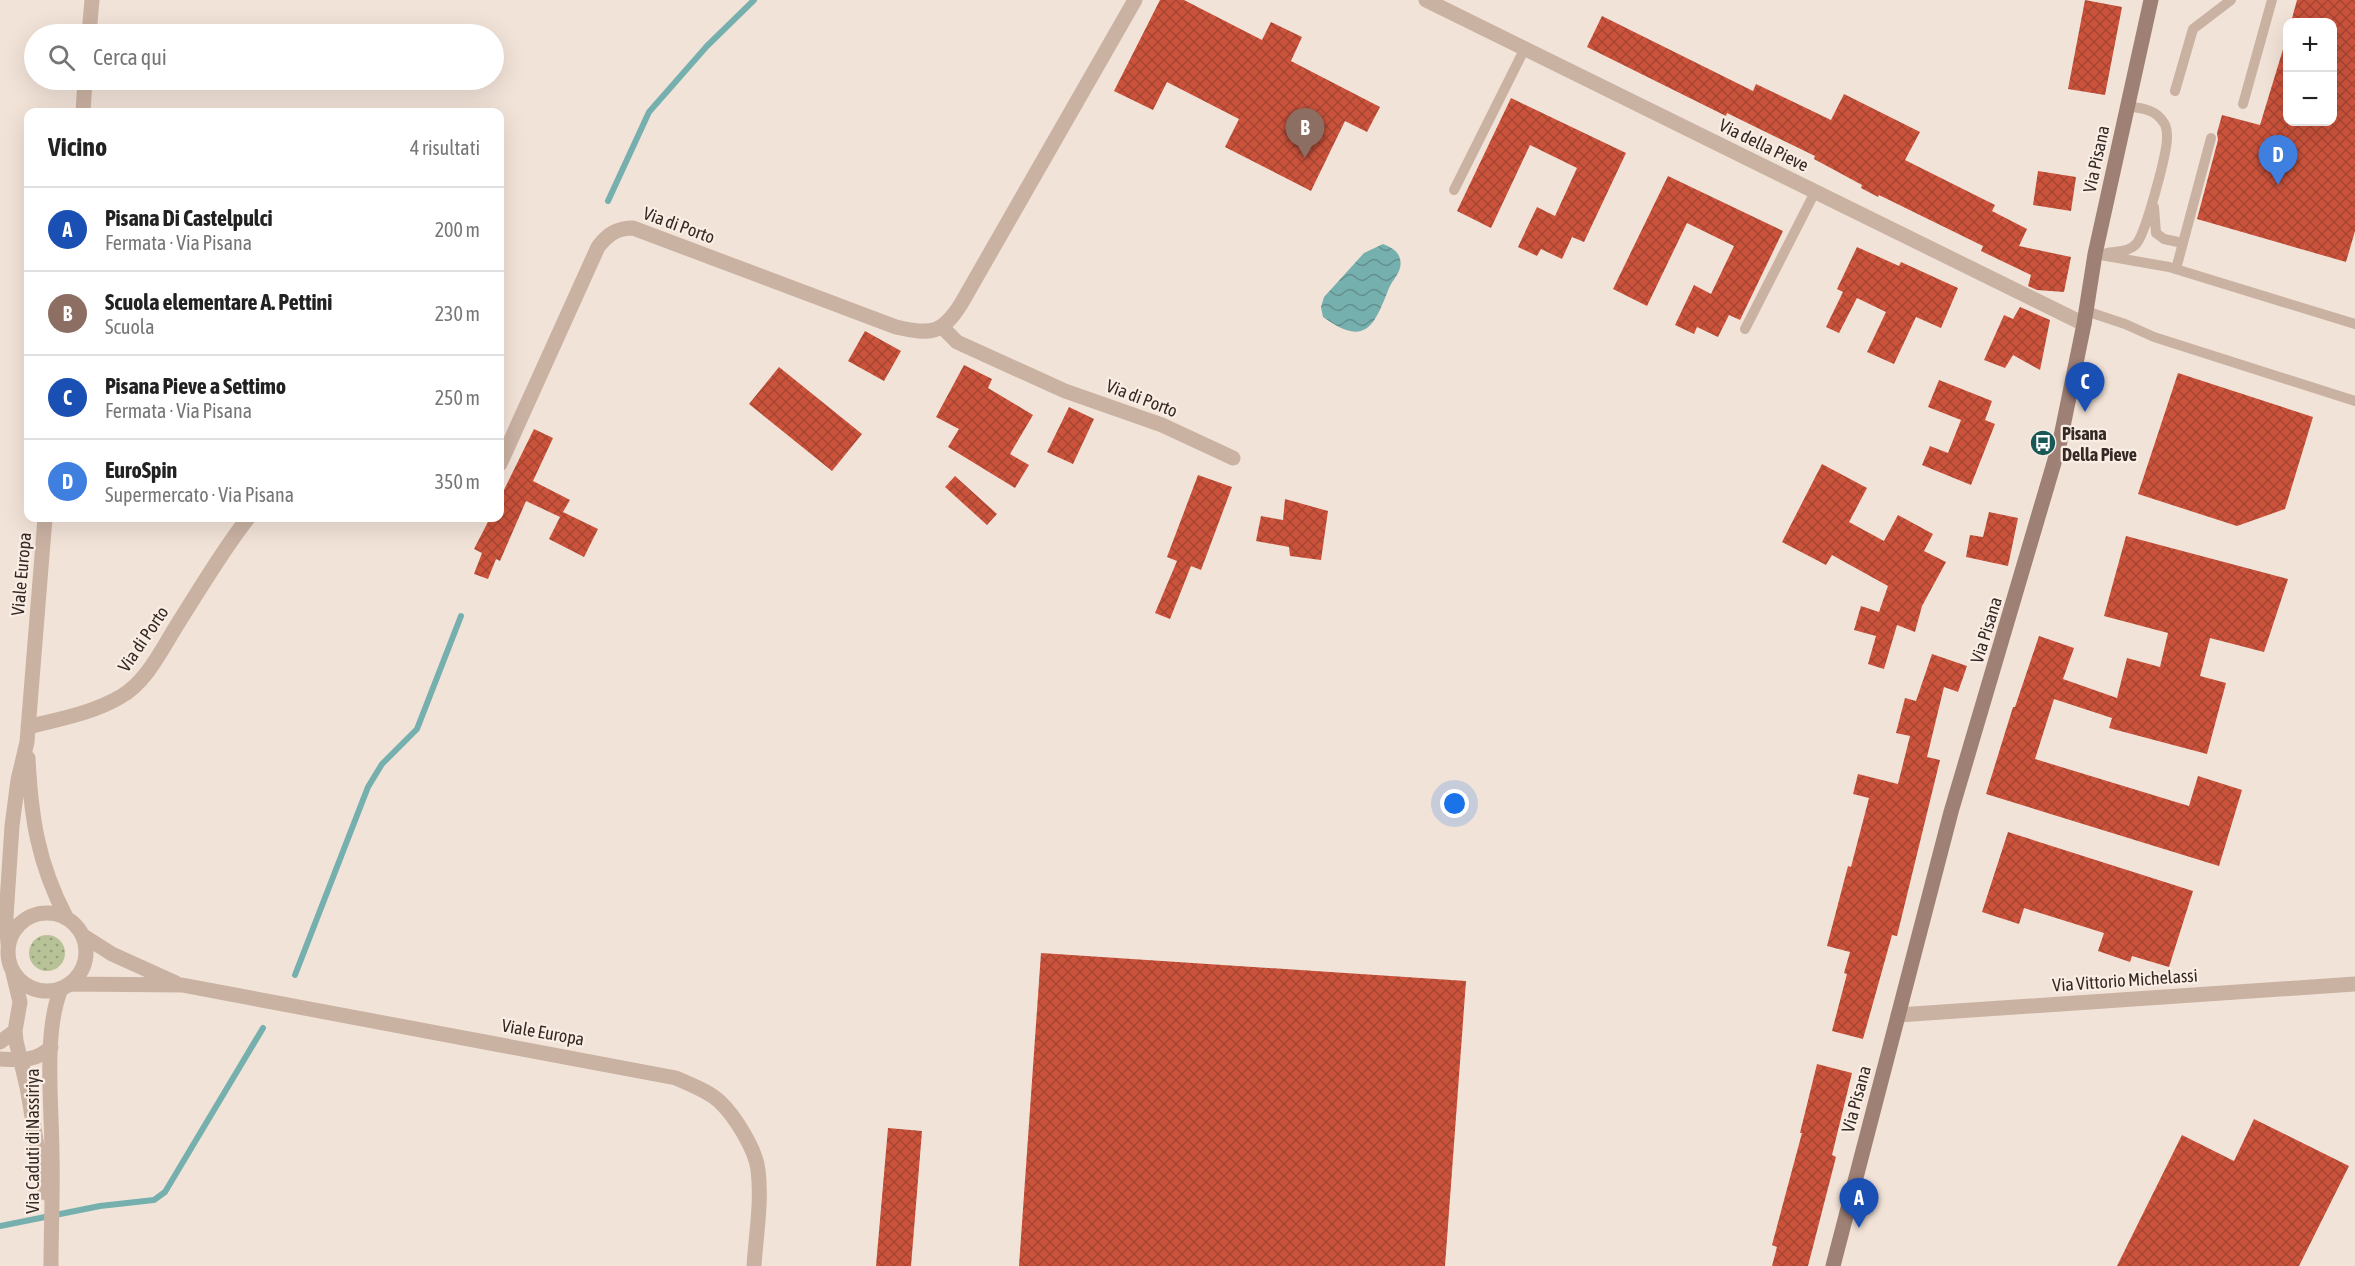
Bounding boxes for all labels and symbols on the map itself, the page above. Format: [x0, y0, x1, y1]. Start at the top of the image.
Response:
pin: B [1286, 108, 1324, 158]
street label: Via della Pieve [1716, 114, 1812, 176]
street label: Via Pisana [2079, 123, 2113, 195]
pin: D [2258, 136, 2298, 185]
street label: Via di Porto [640, 202, 718, 248]
pin: C [2066, 362, 2104, 412]
street label: Via di Porto [1103, 375, 1181, 421]
place label: Pisana Della Pieve [2062, 423, 2137, 465]
bus stop icon: Pisana Della Pieve [2028, 428, 2058, 458]
street label: Viale Europa [7, 531, 35, 617]
street label: Via Pisana [1966, 594, 2006, 666]
street label: Via di Porto [113, 602, 173, 676]
your location [1440, 789, 1469, 818]
street label: Via Vittorio Michelassi [2052, 964, 2198, 996]
street label: Viale Europa [500, 1014, 586, 1050]
street label: Via Pisana [1837, 1063, 1875, 1135]
street label: Via Caduti di Nassiriya [22, 1068, 43, 1214]
pin: A [1840, 1178, 1878, 1228]

